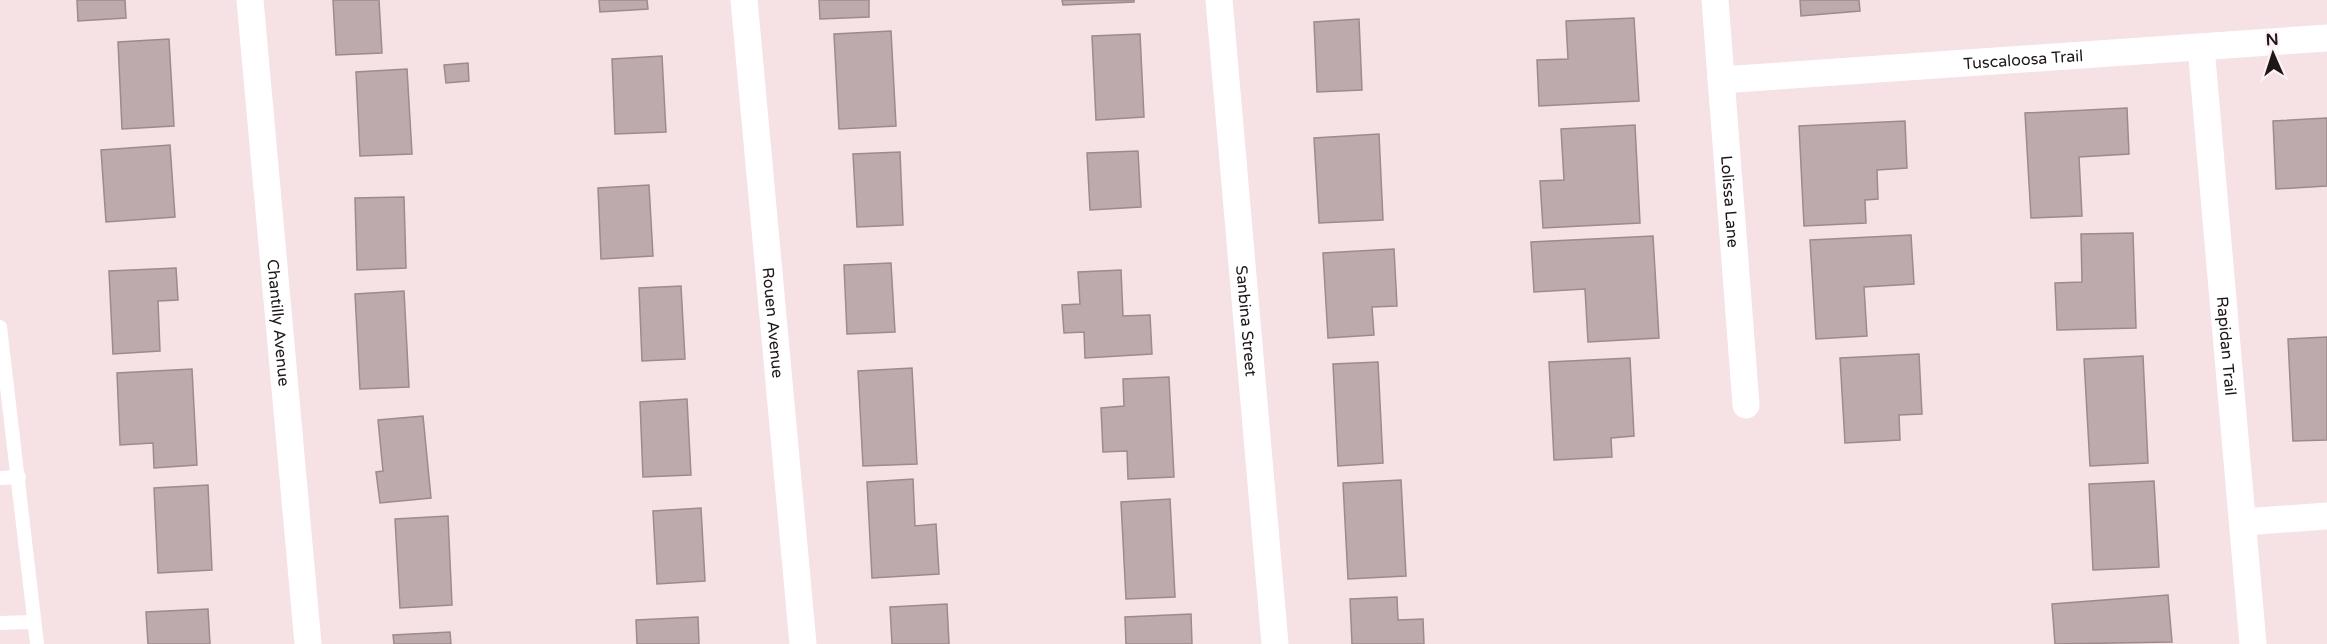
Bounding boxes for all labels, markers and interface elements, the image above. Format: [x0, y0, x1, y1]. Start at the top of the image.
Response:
north arrow [2243, 24, 2303, 84]
text: N [2265, 30, 2279, 50]
street label: Tuscaloosa Trail [1963, 46, 2084, 74]
street label: Lolissa Lane [1716, 155, 1743, 248]
street label: Chantilly Avenue [262, 258, 294, 387]
street label: Sanbina Street [1231, 265, 1261, 377]
street label: Rouen Avenue [758, 266, 788, 379]
street label: Rapidan Trail [2212, 296, 2240, 396]

